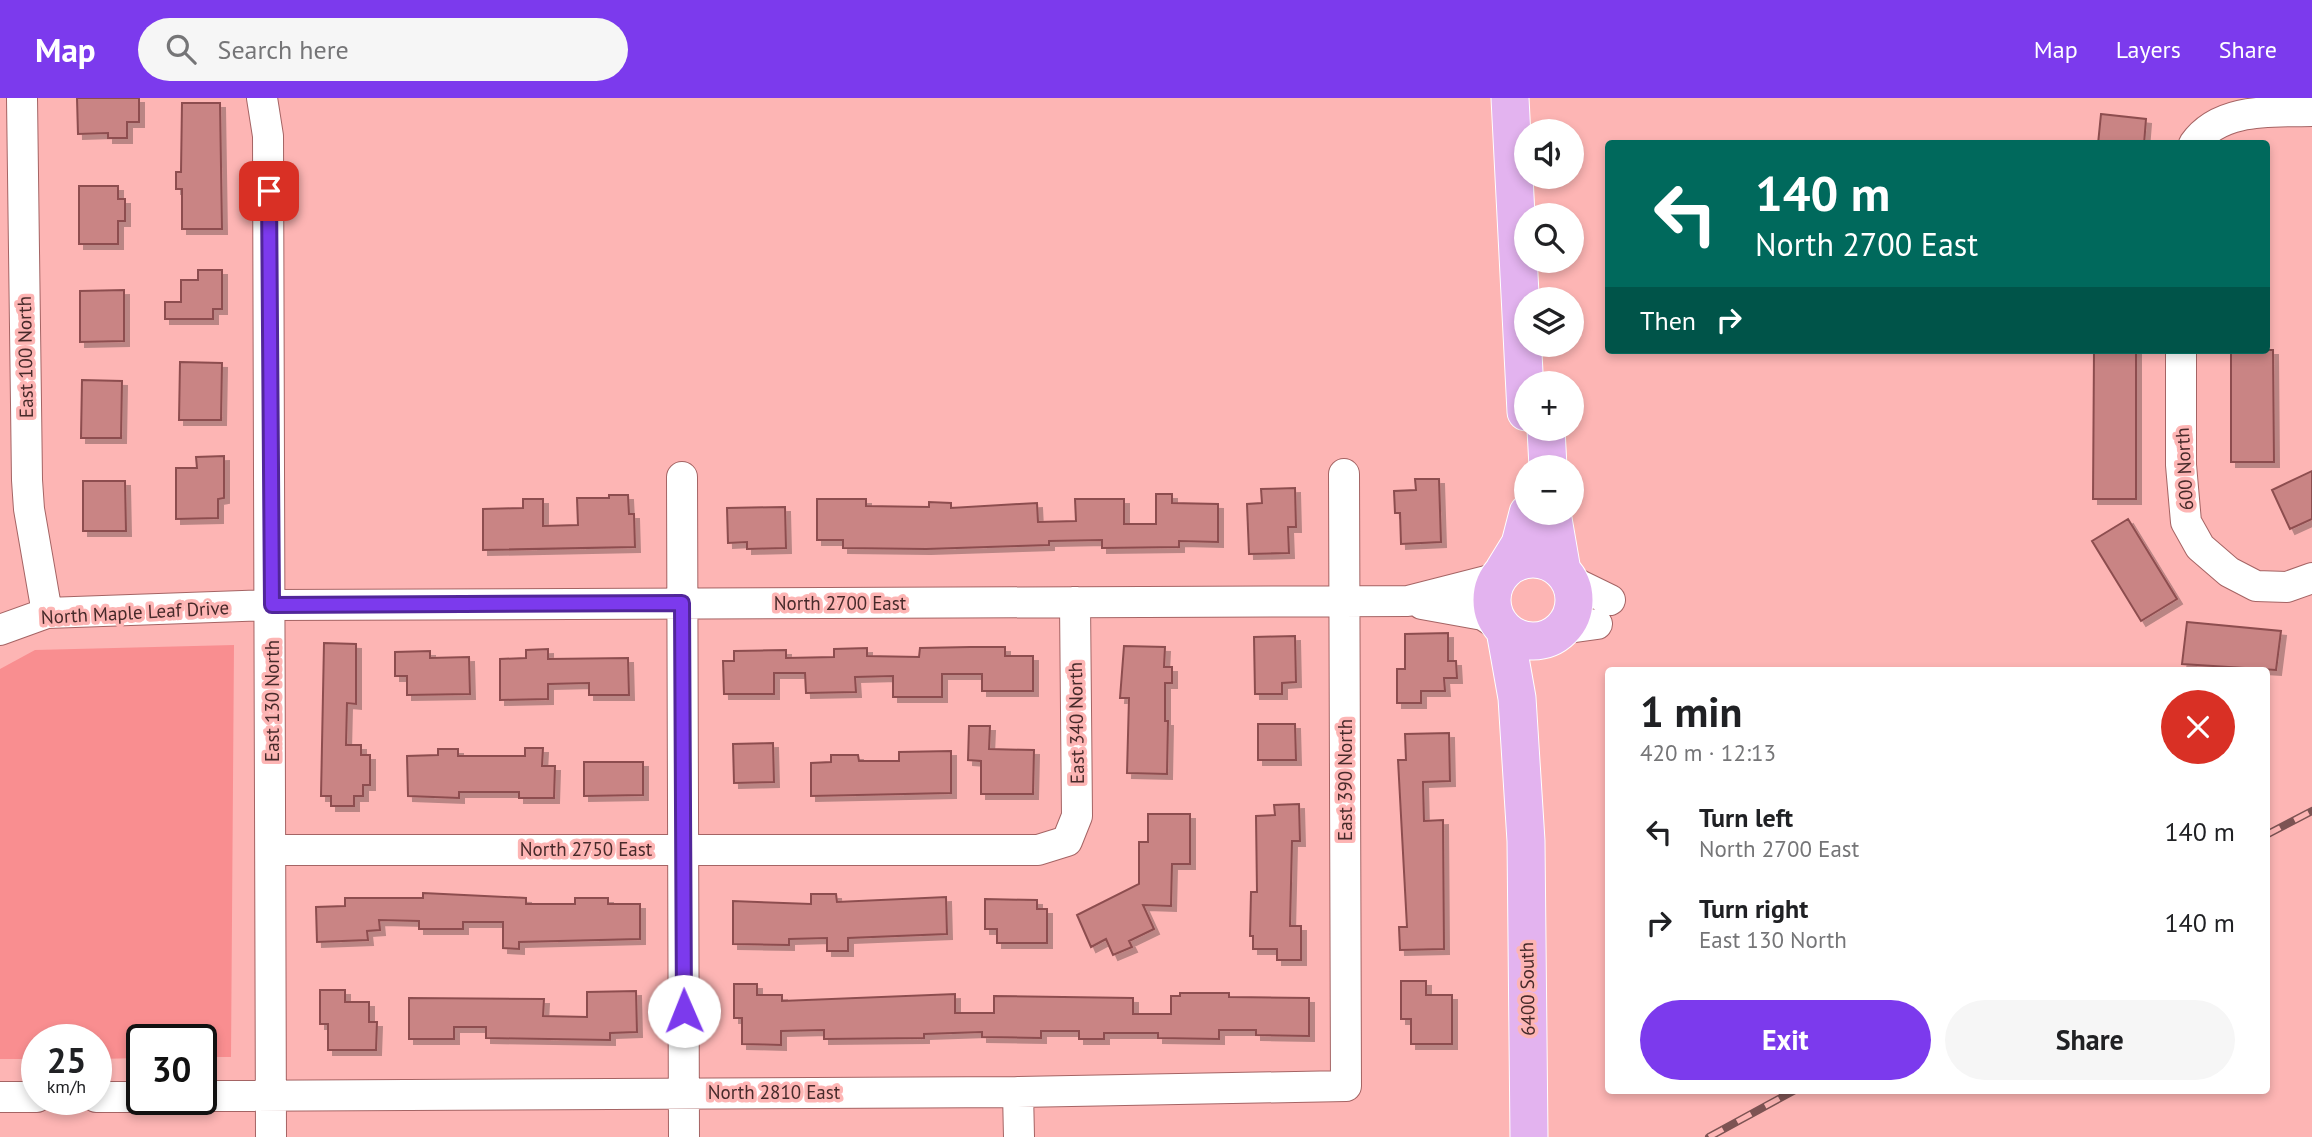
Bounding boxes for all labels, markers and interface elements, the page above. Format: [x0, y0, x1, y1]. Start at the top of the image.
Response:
search box [138, 18, 628, 81]
text: Map [35, 28, 96, 71]
icon: search [162, 30, 200, 68]
text: Search here [218, 33, 349, 66]
text: Map [2034, 34, 2078, 65]
text: Layers [2116, 34, 2181, 65]
text: Share [2219, 34, 2277, 65]
map controls [1514, 119, 1584, 525]
button: sound [1514, 119, 1584, 189]
pin [239, 161, 299, 221]
text: 140 m [1755, 161, 1890, 225]
icon: left [1640, 168, 1731, 259]
icon: arrive [250, 172, 288, 210]
button: search [1514, 203, 1584, 273]
text: North 2700 East [1755, 223, 1978, 265]
button: layers [1514, 287, 1584, 357]
street label: East 100 North [12, 296, 38, 418]
icon: right [1710, 301, 1748, 339]
text: Then [1640, 304, 1696, 337]
button: + [1514, 371, 1584, 441]
street label: 600 North [2170, 427, 2198, 511]
button: − [1514, 455, 1584, 525]
street label: North 2700 East [774, 591, 907, 615]
street label: North Maple Leaf Drive [40, 595, 230, 629]
street label: East 130 North [260, 640, 284, 762]
street label: East 340 North [1063, 662, 1089, 784]
text: 1 min [1640, 684, 1742, 739]
button: close [2161, 690, 2235, 764]
street label: East 390 North [1333, 719, 1357, 841]
text: 420 m · 12:13 [1640, 738, 1776, 767]
text: Turn left [1699, 801, 1793, 834]
icon: left [1640, 813, 1678, 851]
text: 140 m [2164, 815, 2235, 848]
text: North 2700 East [1699, 834, 1859, 863]
street label: North 2750 East [520, 837, 653, 861]
text: Turn right [1699, 892, 1808, 925]
icon: right [1640, 904, 1678, 942]
text: 140 m [2164, 906, 2235, 939]
text: East 130 North [1699, 925, 1847, 954]
street label: 6400 South [1514, 942, 1540, 1036]
position arrow [647, 974, 721, 1048]
button: Exit [1640, 1000, 1931, 1080]
button: Share [1945, 1000, 2235, 1080]
speed limit sign: 30 [126, 1024, 217, 1115]
text: 25 [47, 1037, 86, 1083]
text: km/h [47, 1075, 86, 1098]
street label: North 2810 East [708, 1080, 841, 1104]

